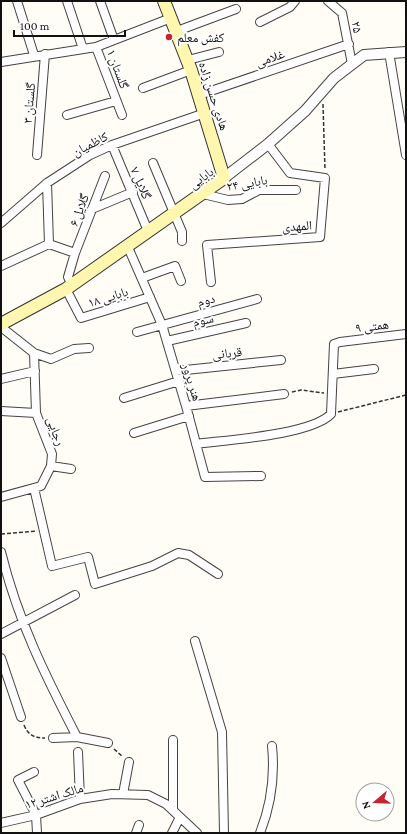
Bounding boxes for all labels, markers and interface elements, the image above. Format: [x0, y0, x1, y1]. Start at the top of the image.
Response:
scale bar [14, 12, 125, 38]
text: 100 m [20, 19, 50, 33]
street label: ۲۵ [348, 20, 366, 34]
place label: کفش معلم [177, 30, 225, 46]
marker: کفش معلم [164, 32, 174, 42]
street label: غلامی [254, 46, 287, 71]
street label: گلستان ۱ [103, 47, 132, 92]
street label: هادی حسن زاده [195, 60, 232, 133]
street label: گلستان ۳ [20, 81, 39, 124]
street label: کاظمیان [70, 128, 111, 160]
street label: بابایی [186, 164, 217, 193]
street label: گلایل ۷ [127, 165, 155, 202]
street label: بابایی ۲۴ [225, 172, 269, 195]
street label: گلایل ۶ [66, 191, 93, 229]
street label: المهدی [281, 217, 313, 236]
street label: بابایی ۱۸ [86, 284, 130, 311]
street label: دوم [195, 290, 217, 311]
street label: سوم [191, 310, 215, 331]
street label: همتی ۹ [354, 316, 390, 337]
street label: قربانی [211, 344, 243, 363]
street label: هنر پرور [178, 360, 205, 403]
street label: رجایی [43, 414, 68, 448]
street label: مالک اشتر ۱۲ [23, 780, 85, 813]
north arrow [355, 782, 395, 822]
text: N [358, 799, 372, 811]

